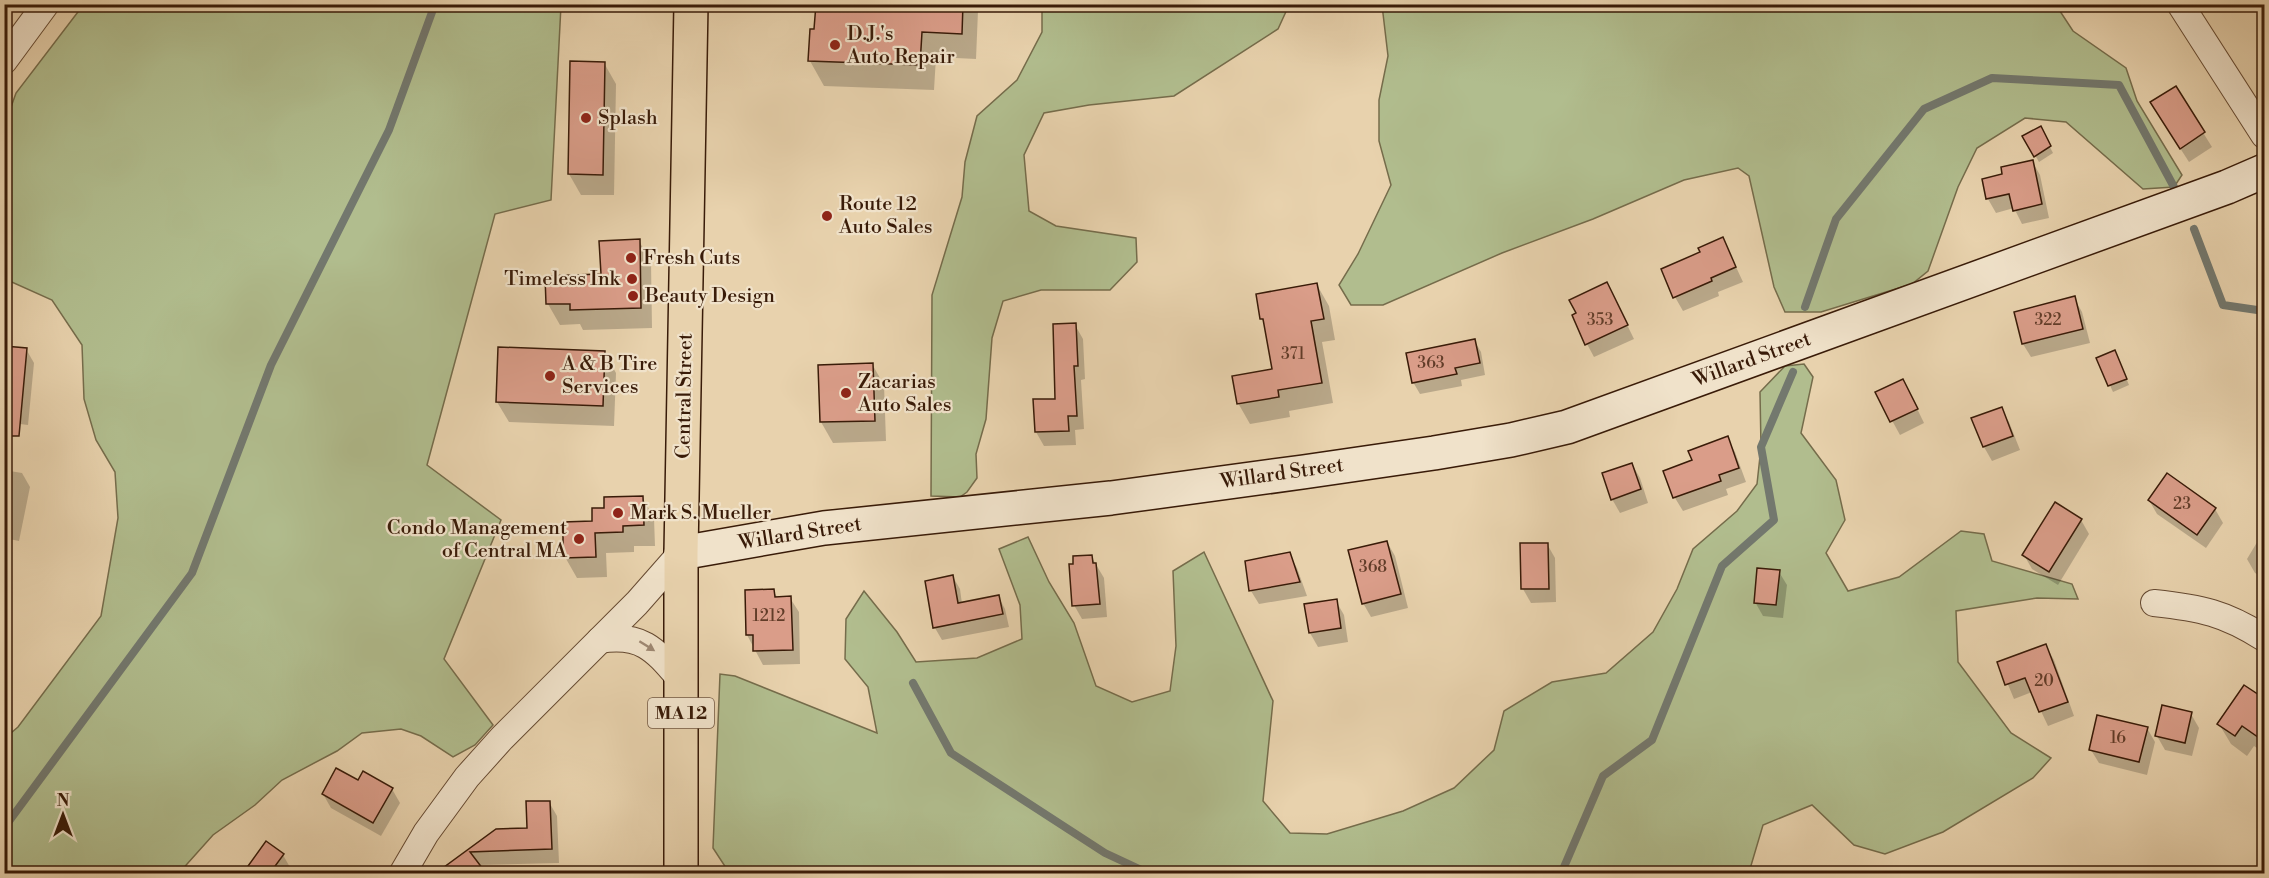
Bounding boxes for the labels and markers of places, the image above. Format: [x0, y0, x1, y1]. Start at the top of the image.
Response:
place label: D.J.'s Auto Repair [846, 22, 955, 70]
marker: D.J.'s Auto Repair [828, 38, 842, 52]
place label: Splash [598, 106, 658, 131]
marker: Splash [579, 111, 593, 125]
place label: Route 12 Auto Sales [838, 192, 933, 240]
marker: Route 12 Auto Sales [820, 209, 834, 223]
place label: Fresh Cuts [643, 246, 740, 271]
marker: Fresh Cuts [624, 251, 638, 265]
place label: Timeless Ink [504, 267, 622, 292]
marker: Timeless Ink [625, 272, 639, 286]
place label: Beauty Design [644, 284, 775, 309]
marker: Beauty Design [626, 289, 640, 303]
place label: A & B Tire Services [561, 352, 657, 400]
marker: A & B Tire Services [543, 369, 557, 383]
place label: Zacarias Auto Sales [857, 370, 952, 418]
marker: Zacarias Auto Sales [839, 386, 853, 400]
place label: Mark S. Mueller [630, 501, 771, 526]
marker: Mark S. Mueller [611, 506, 625, 520]
place label: Condo Management of Central MA [387, 516, 568, 564]
marker: Condo Management of Central MA [572, 532, 586, 546]

